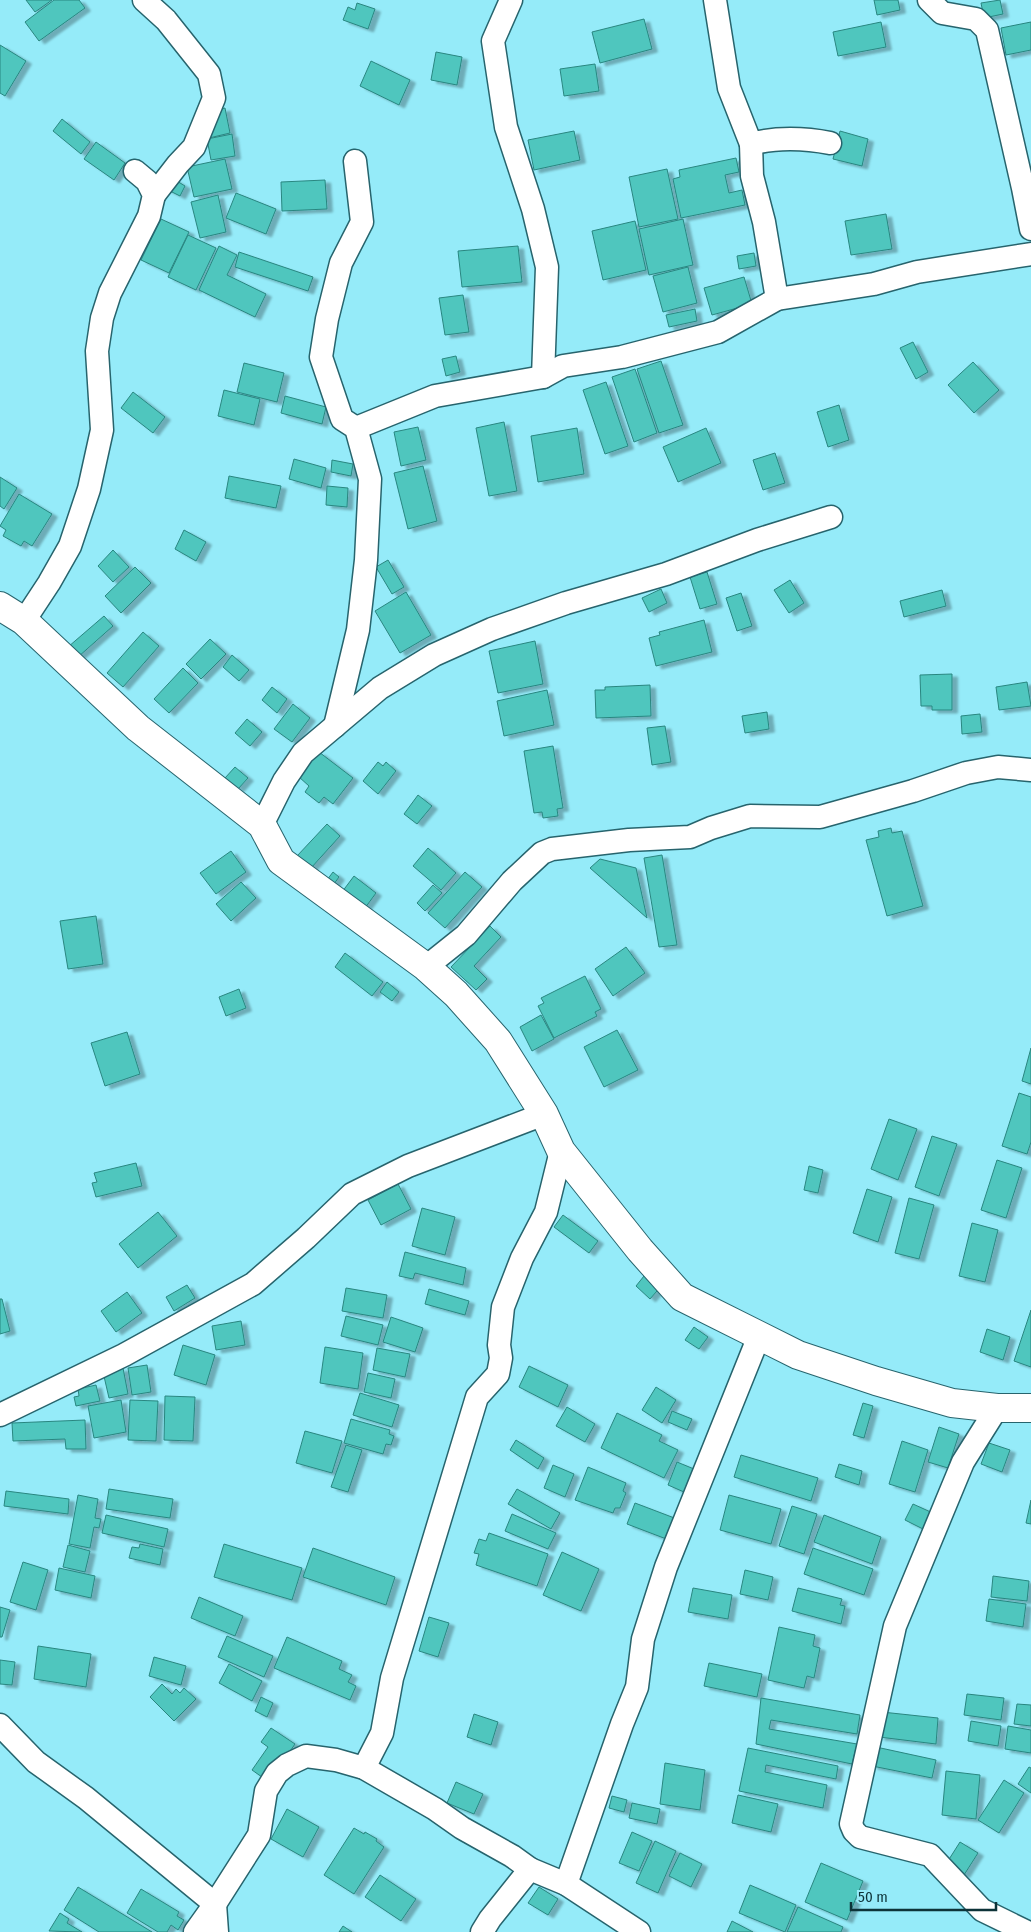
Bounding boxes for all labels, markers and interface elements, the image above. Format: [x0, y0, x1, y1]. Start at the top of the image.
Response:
scale bar [851, 1880, 996, 1912]
text: 50 m [858, 1888, 888, 1906]

